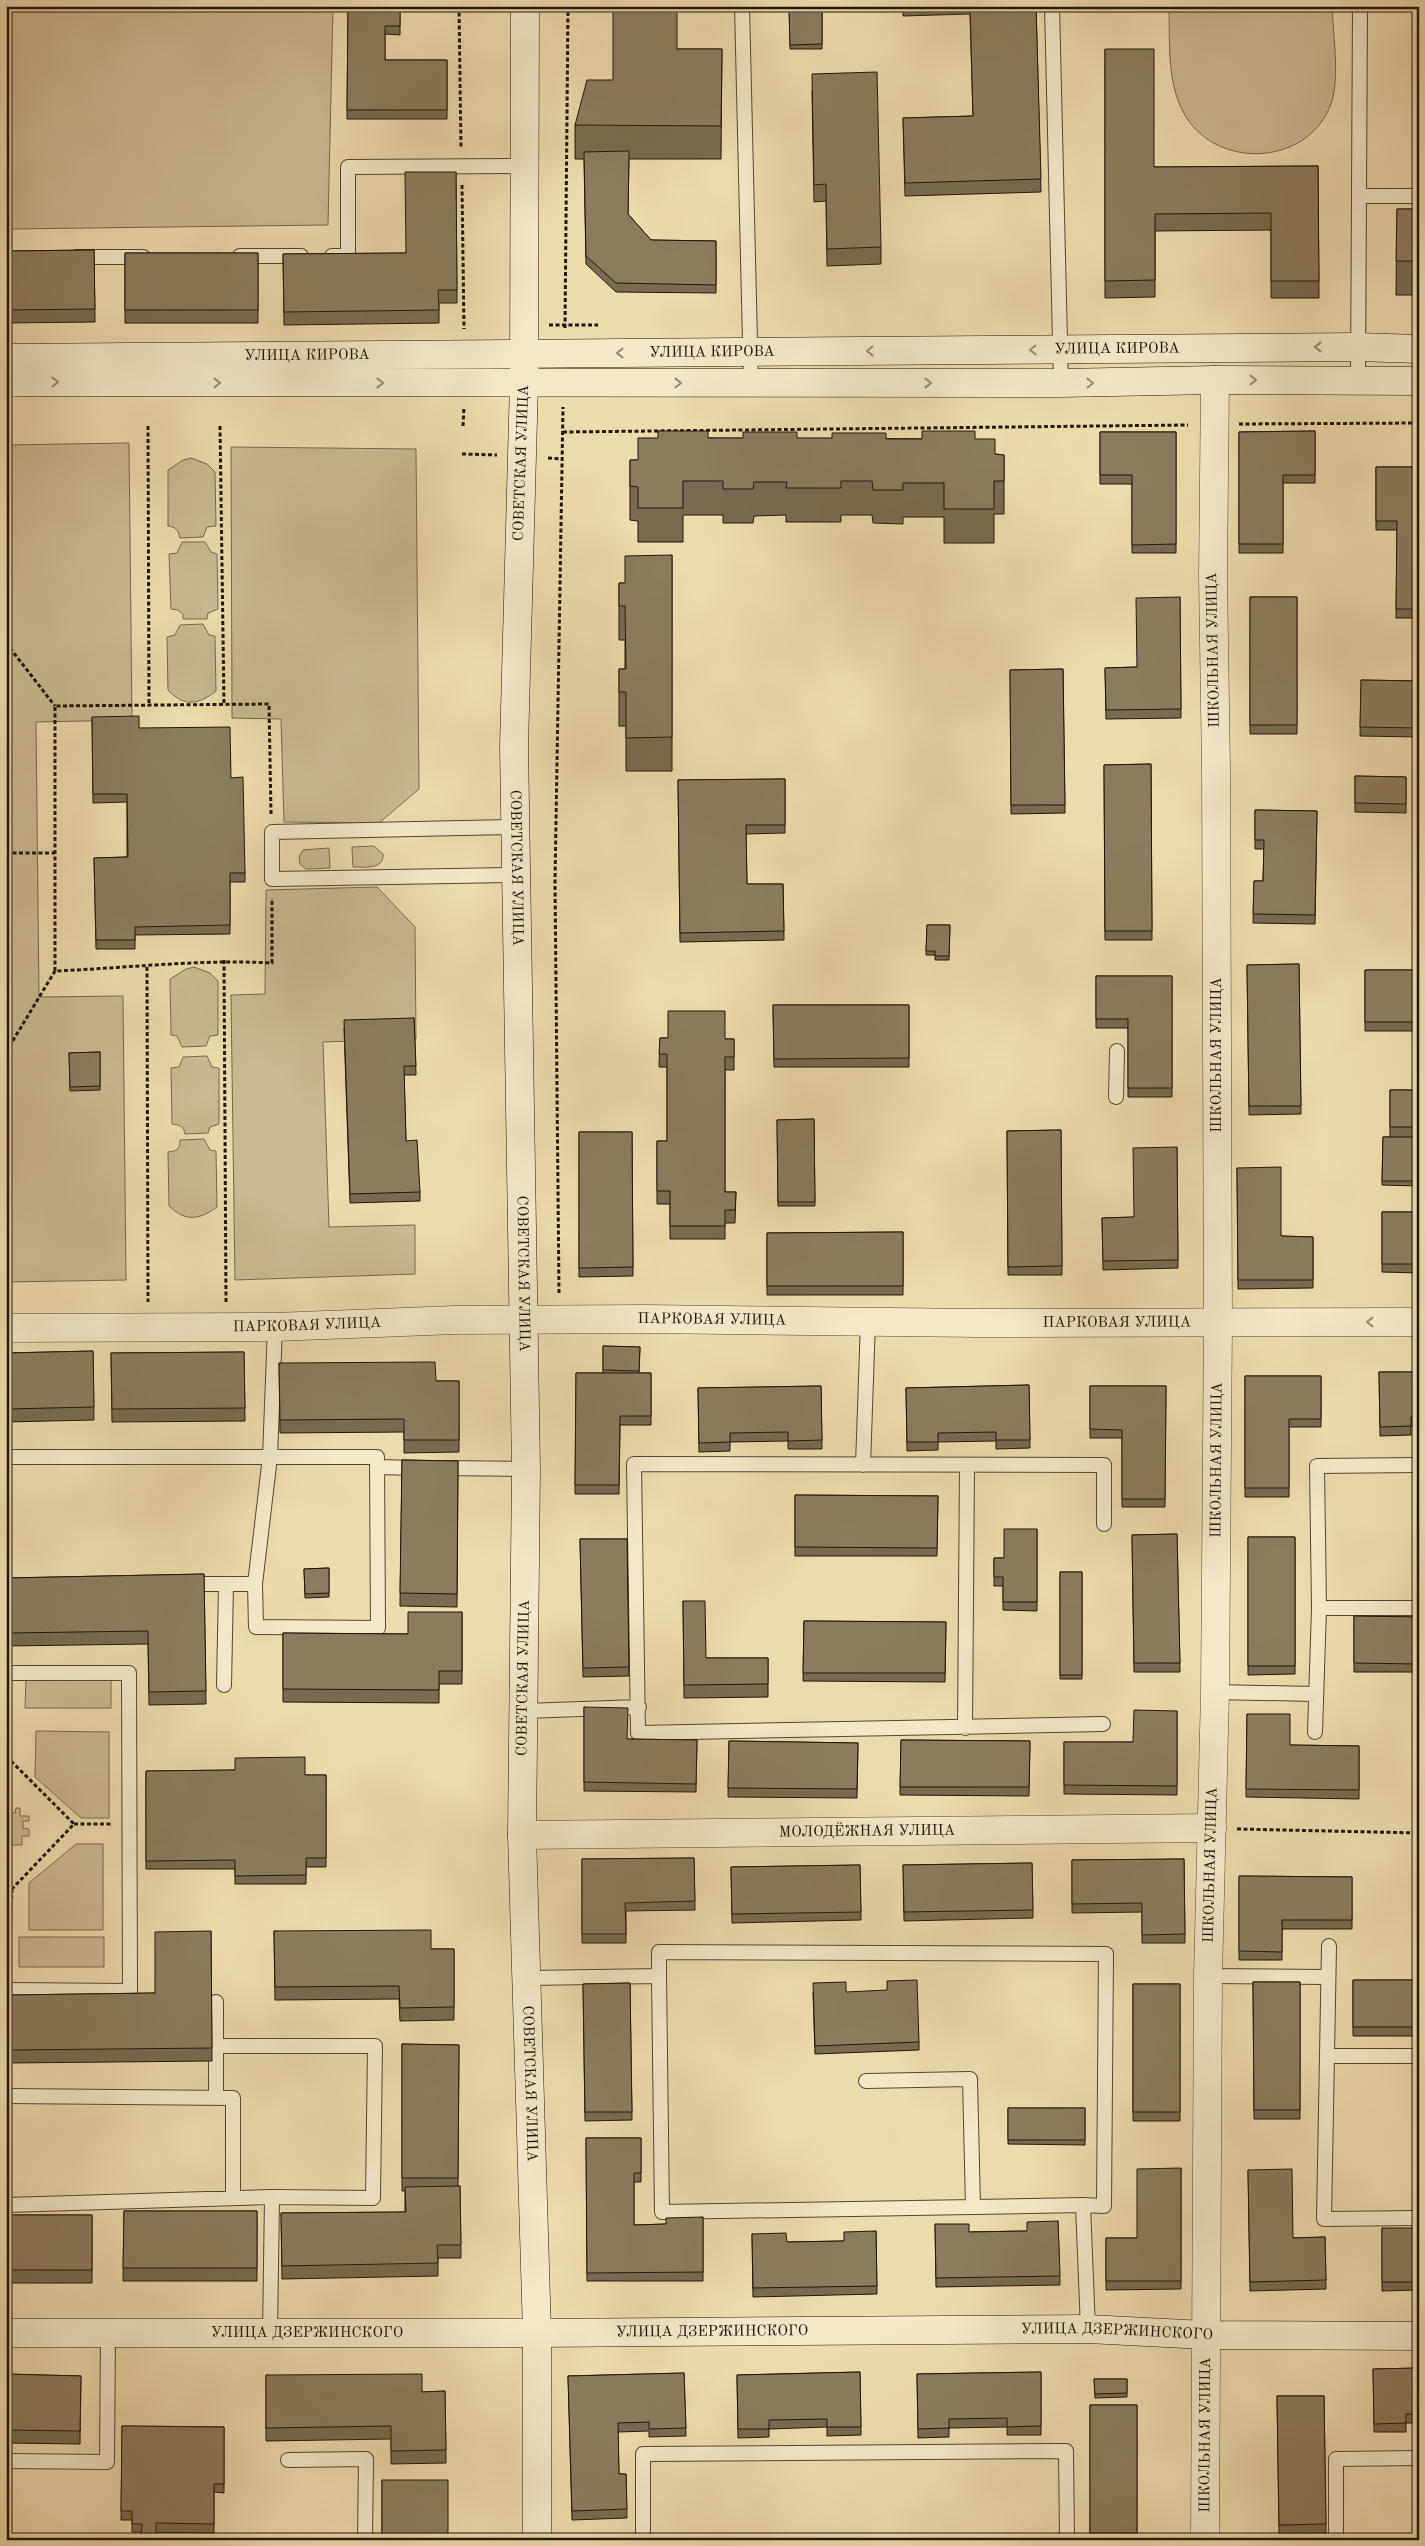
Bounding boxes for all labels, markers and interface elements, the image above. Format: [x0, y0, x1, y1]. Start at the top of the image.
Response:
street label: УЛИЦА КИРОВА [1054, 341, 1180, 357]
one-way arrow [1313, 342, 1321, 352]
street label: УЛИЦА КИРОВА [649, 344, 775, 360]
one-way arrow [1028, 345, 1036, 355]
one-way arrow [866, 346, 874, 356]
street label: УЛИЦА КИРОВА [244, 348, 370, 364]
one-way arrow [616, 348, 624, 358]
one-way arrow [1249, 374, 1257, 385]
one-way arrow [52, 377, 59, 387]
one-way arrow [214, 378, 222, 388]
one-way arrow [376, 378, 384, 388]
one-way arrow [674, 378, 682, 388]
one-way arrow [924, 378, 932, 388]
one-way arrow [1087, 378, 1095, 388]
street label: СОВЕТСКАЯ УЛИЦА [512, 384, 532, 541]
street label: ШКОЛЬНАЯ УЛИЦА [1205, 572, 1223, 728]
street label: СОВЕТСКАЯ УЛИЦА [507, 789, 525, 947]
street label: ШКОЛЬНАЯ УЛИЦА [1210, 977, 1225, 1133]
street label: СОВЕТСКАЯ УЛИЦА [514, 1195, 532, 1353]
street label: ПАРКОВАЯ УЛИЦА [638, 1311, 787, 1328]
street label: ПАРКОВАЯ УЛИЦА [233, 1315, 382, 1335]
street label: ПАРКОВАЯ УЛИЦА [1043, 1315, 1192, 1330]
one-way arrow [1366, 1317, 1374, 1327]
street label: ШКОЛЬНАЯ УЛИЦА [1209, 1382, 1225, 1538]
street label: СОВЕТСКАЯ УЛИЦА [515, 1599, 533, 1756]
street label: ШКОЛЬНАЯ УЛИЦА [1201, 1787, 1220, 1943]
street label: МОЛОДЁЖНАЯ УЛИЦА [779, 1821, 956, 1840]
street label: СОВЕТСКАЯ УЛИЦА [520, 2005, 539, 2163]
street label: УЛИЦА ДЗЕРЖИНСКОГО [1021, 2321, 1213, 2343]
street label: УЛИЦА ДЗЕРЖИНСКОГО [616, 2324, 808, 2340]
street label: УЛИЦА ДЗЕРЖИНСКОГО [211, 2326, 403, 2341]
street label: ШКОЛЬНАЯ УЛИЦА [1198, 2357, 1213, 2513]

